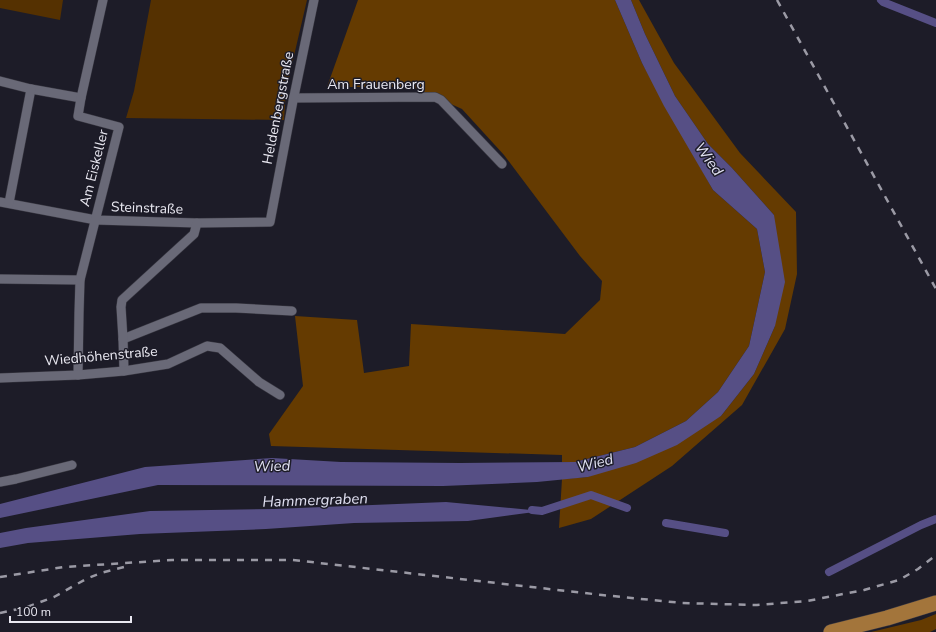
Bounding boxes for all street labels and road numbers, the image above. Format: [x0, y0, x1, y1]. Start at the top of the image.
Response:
street label: Heldenbergstraße [258, 50, 298, 166]
street label: Am Frauenberg [327, 75, 425, 94]
street label: Am Eiskeller [75, 127, 113, 209]
street label: Steinstraße [111, 197, 183, 219]
street label: Wiedhöhenstraße [44, 342, 158, 370]

